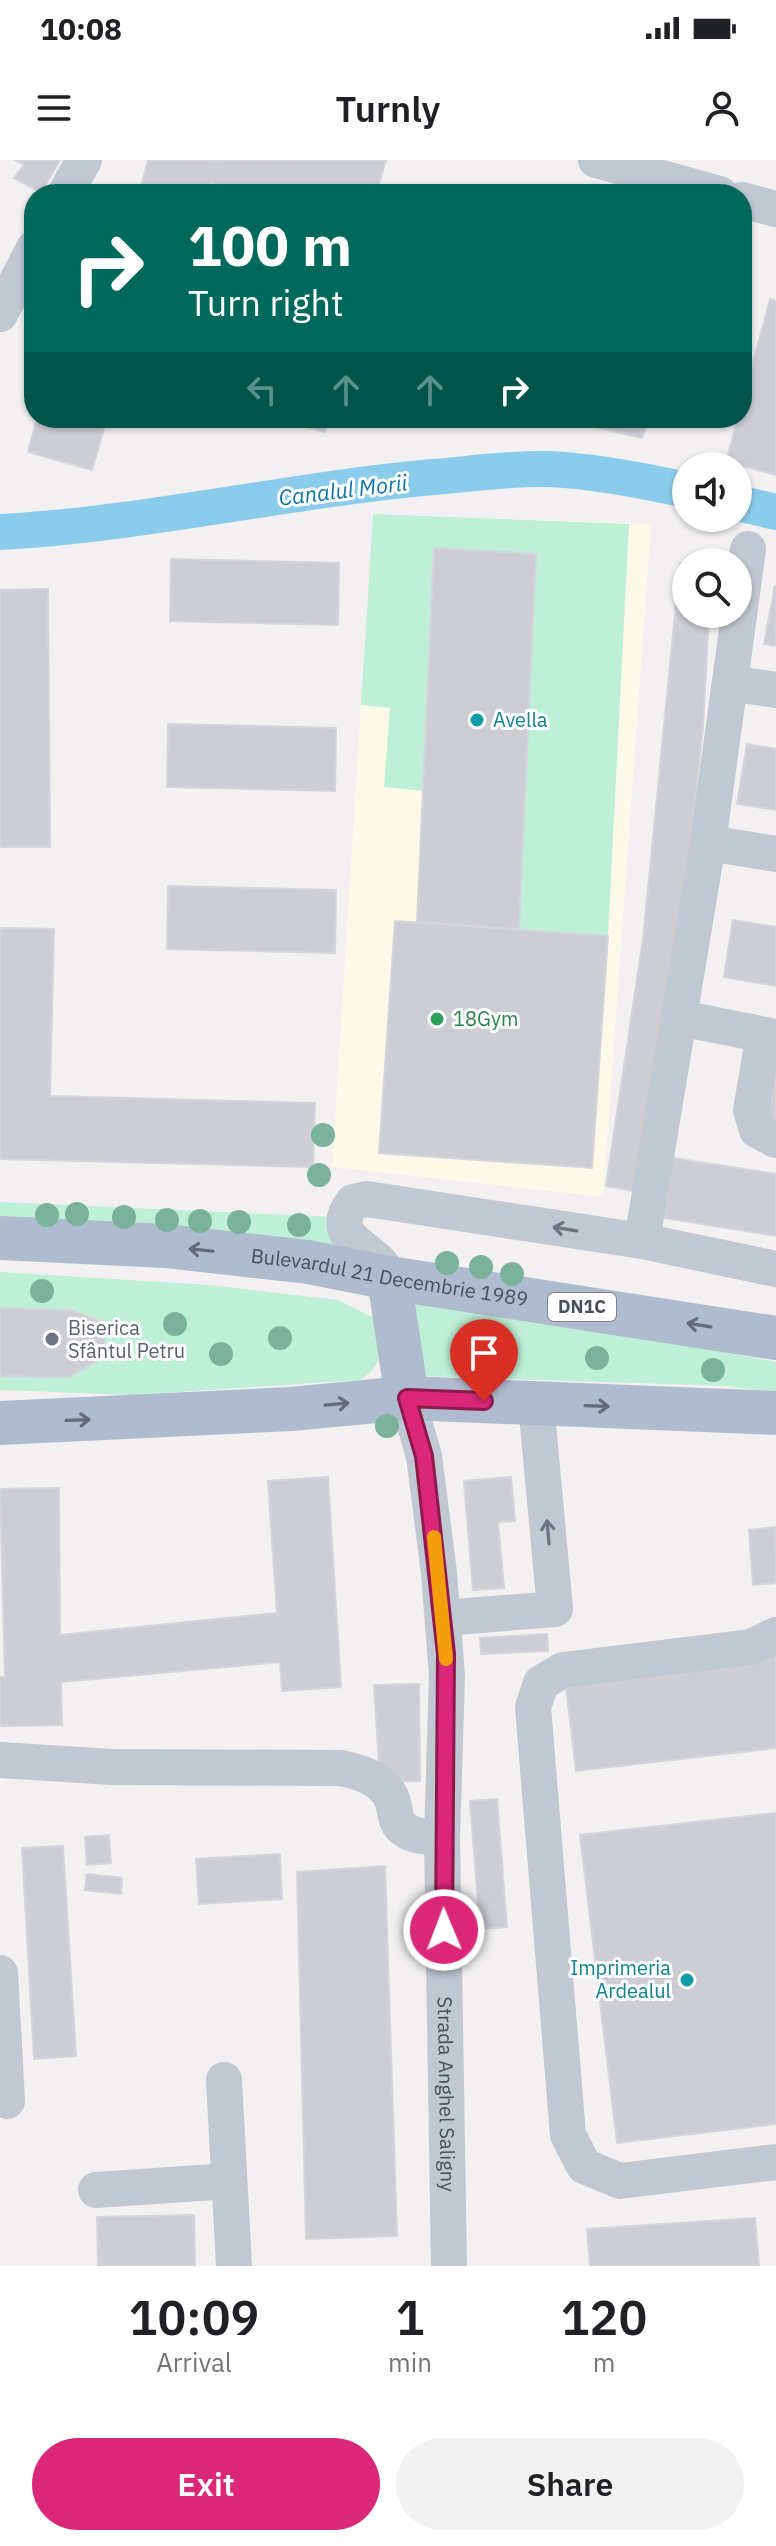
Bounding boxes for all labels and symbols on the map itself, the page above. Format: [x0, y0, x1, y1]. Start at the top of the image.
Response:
water label: Canalul Morii [277, 467, 409, 512]
place label: Avella [493, 706, 548, 733]
marker: Avella [468, 711, 486, 729]
place label: 18Gym [453, 1005, 518, 1032]
marker: 18Gym [428, 1010, 446, 1028]
one-way arrow [552, 1221, 578, 1236]
one-way arrow [189, 1242, 214, 1257]
street label: Bulevardul 21 Decembrie 1989 [249, 1242, 530, 1312]
road number: DN1C [548, 1293, 616, 1321]
place label: Biserica Sfântul Petru [68, 1314, 185, 1364]
one-way arrow [687, 1317, 712, 1332]
pin [450, 1319, 518, 1401]
marker: Biserica Sfântul Petru [43, 1330, 61, 1348]
one-way arrow [324, 1397, 350, 1412]
one-way arrow [583, 1398, 610, 1413]
one-way arrow [64, 1412, 91, 1427]
one-way arrow [541, 1519, 556, 1545]
position arrow [402, 1888, 486, 1972]
place label: Imprimeria Ardealul [570, 1954, 671, 2004]
marker: Imprimeria Ardealul [678, 1971, 696, 1989]
street label: Strada Anghel Saligny [432, 1996, 462, 2192]

